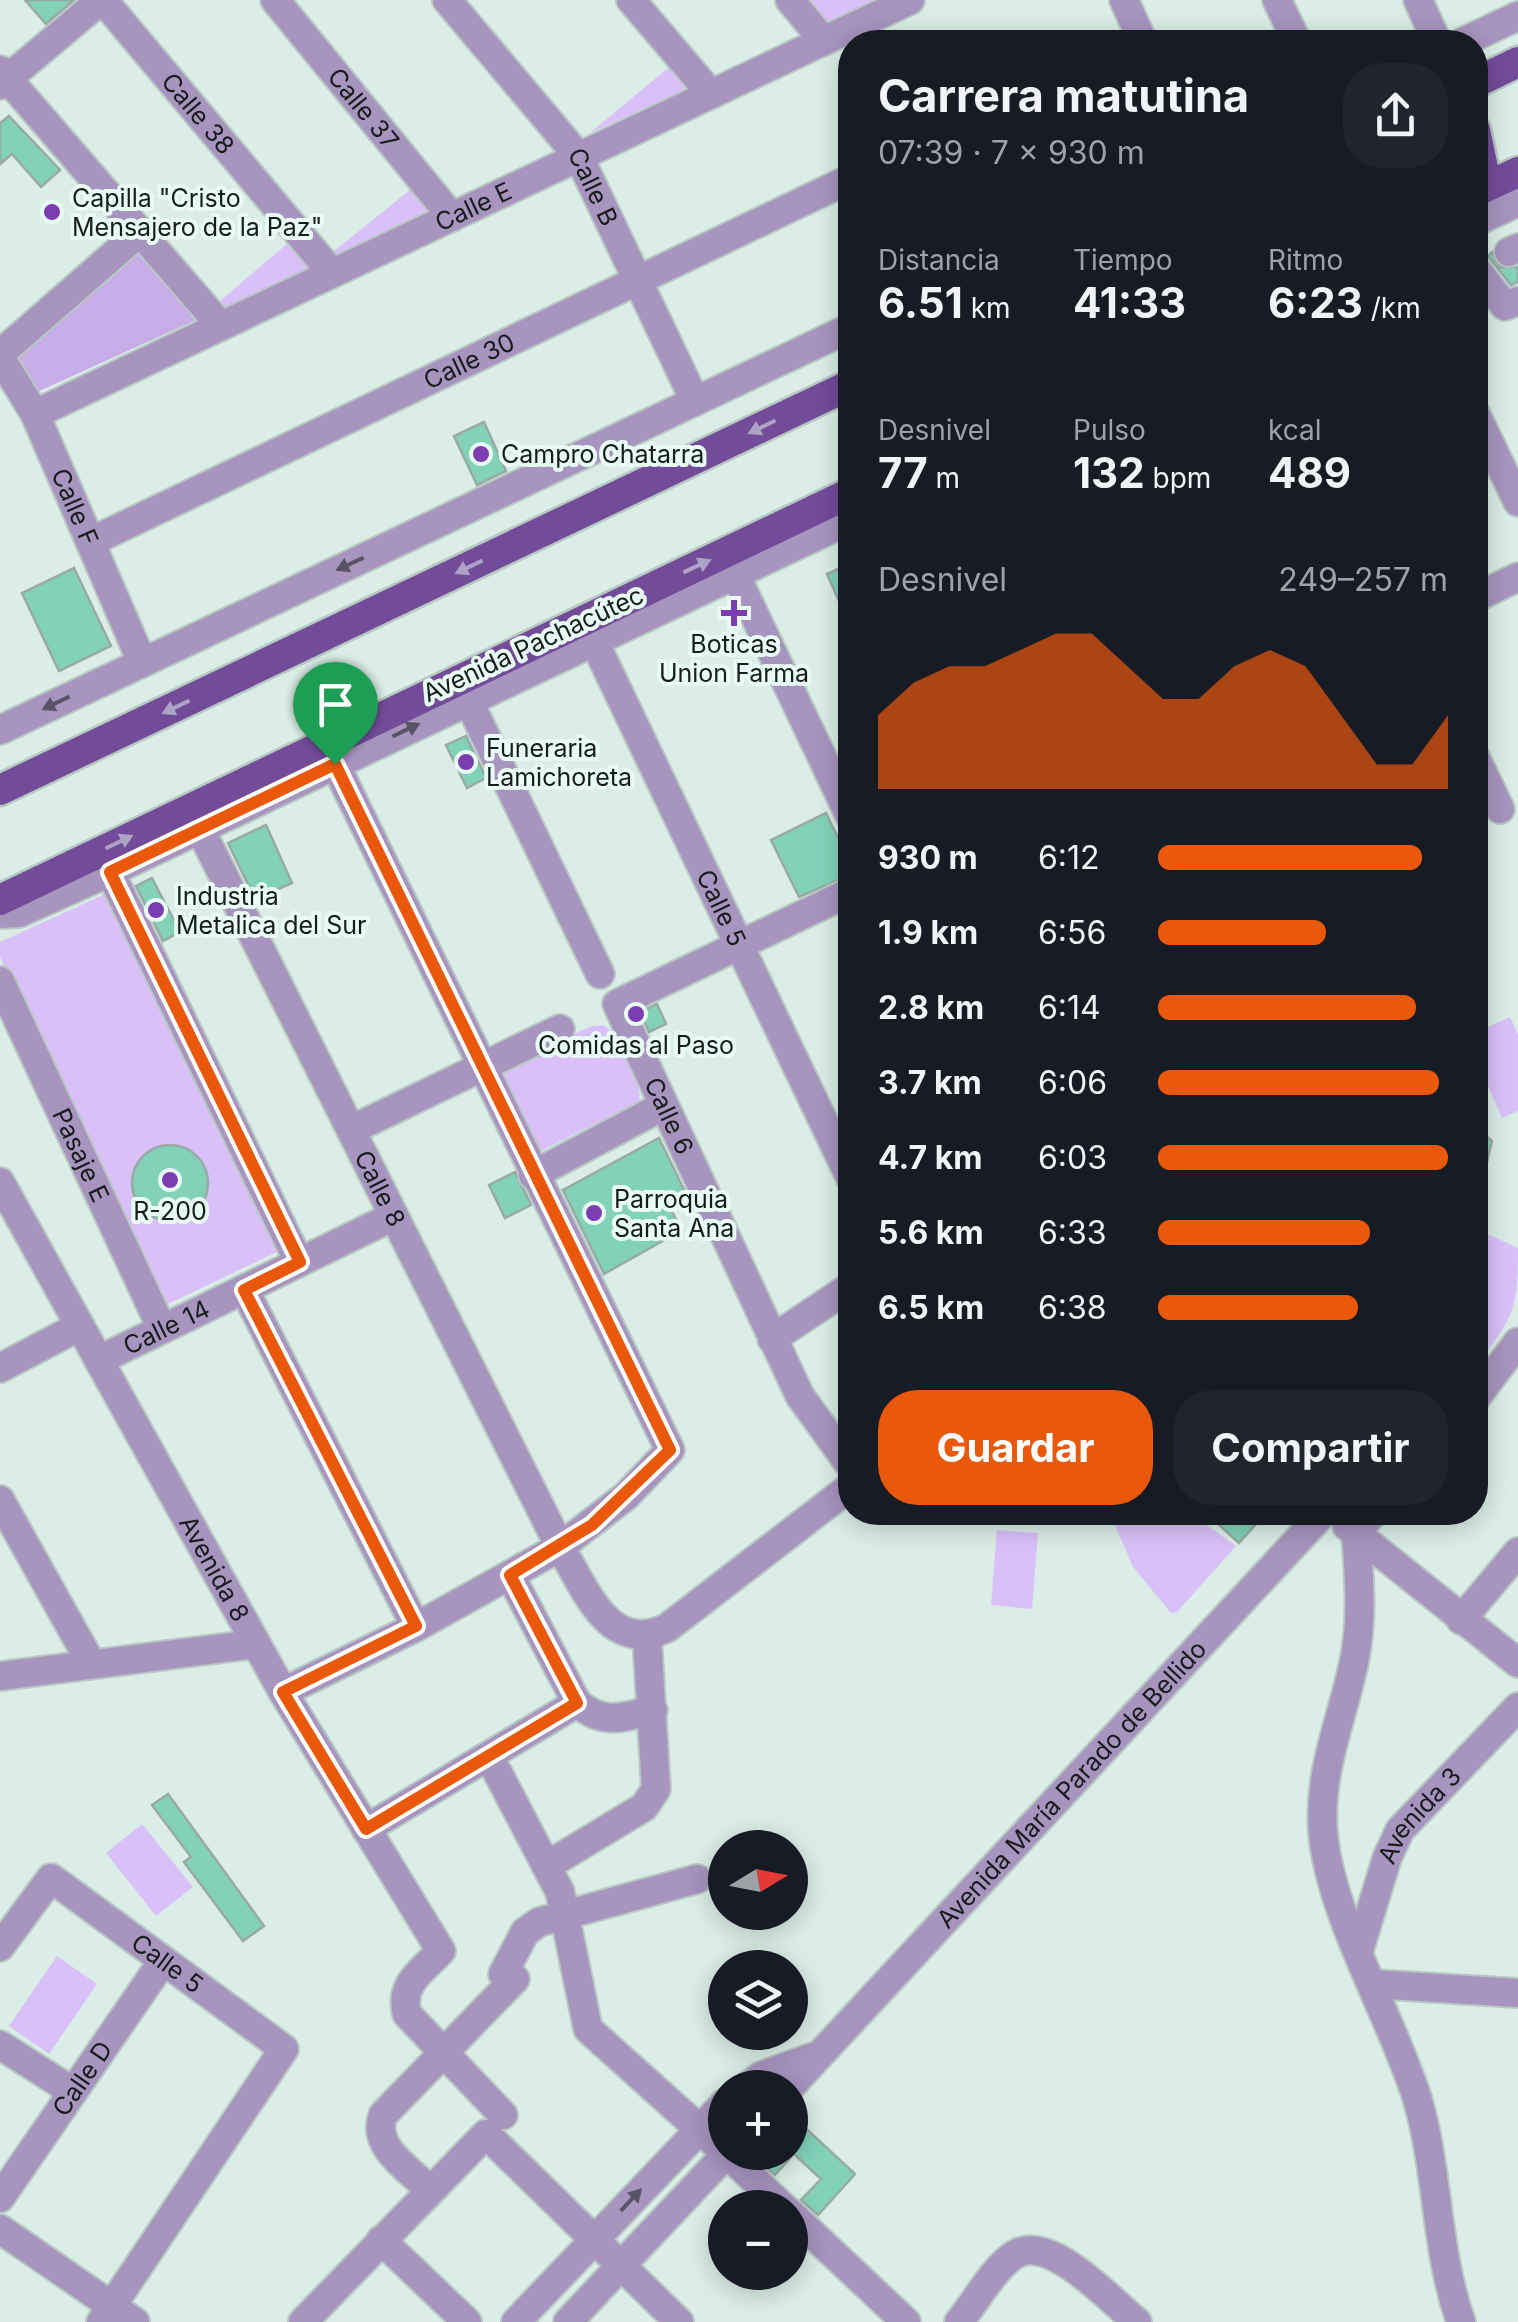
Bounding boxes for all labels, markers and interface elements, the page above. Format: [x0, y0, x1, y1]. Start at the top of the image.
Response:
street label: Calle 37 [322, 62, 405, 155]
button: share [1343, 63, 1448, 168]
street label: Calle 38 [155, 67, 241, 160]
text: Carrera matutina [878, 68, 1249, 123]
text: 07:39 · 7 × 930 m [878, 133, 1145, 172]
street label: Calle B [562, 143, 624, 230]
street label: Calle E [430, 176, 516, 237]
place label: Capilla "Cristo Mensajero de la Paz" [72, 183, 322, 242]
marker: Capilla "Cristo Mensajero de la Paz" [41, 201, 63, 223]
text: Distancia [878, 243, 1000, 277]
text: Tiempo [1073, 243, 1173, 277]
text: Ritmo [1268, 243, 1343, 277]
text: 6.51 [878, 277, 963, 328]
text: 41:33 [1073, 277, 1186, 328]
text: 6:23 [1268, 277, 1363, 328]
text: km [963, 291, 1011, 325]
text: /km [1363, 291, 1421, 325]
street label: Calle 30 [419, 326, 519, 395]
text: Desnivel [878, 413, 991, 447]
text: Pulso [1073, 413, 1146, 447]
text: kcal [1268, 413, 1322, 447]
one-way arrow [747, 419, 776, 436]
place label: Campro Chatarra [501, 439, 704, 469]
marker: Campro Chatarra [470, 443, 492, 465]
text: 77 [878, 447, 928, 498]
text: 132 [1073, 447, 1145, 498]
text: 489 [1268, 447, 1351, 498]
text: m [928, 461, 960, 495]
text: bpm [1145, 461, 1211, 495]
street label: Calle F [45, 464, 105, 550]
one-way arrow [335, 555, 364, 572]
one-way arrow [682, 558, 711, 575]
one-way arrow [454, 559, 483, 576]
text: Desnivel [878, 560, 1007, 599]
text: 249–257 m [1278, 560, 1448, 599]
street label: Avenida Pachacútec [418, 580, 648, 708]
marker: Boticas Union Farma [723, 602, 745, 624]
place label: Boticas Union Farma [659, 629, 809, 688]
pin [293, 662, 378, 765]
icon: arrive [308, 677, 363, 732]
one-way arrow [42, 694, 71, 711]
one-way arrow [161, 699, 190, 716]
one-way arrow [392, 722, 421, 739]
place label: Funeraria Lamichoreta [486, 733, 632, 792]
marker: Funeraria Lamichoreta [455, 751, 477, 773]
one-way arrow [104, 833, 133, 850]
text: 930 m [878, 838, 978, 877]
text: 6:12 [1038, 838, 1100, 877]
street label: Calle 5 [690, 865, 752, 951]
place label: Industria Metalica del Sur [176, 881, 366, 940]
marker: Industria Metalica del Sur [145, 899, 167, 921]
text: 1.9 km [878, 913, 978, 952]
text: 6:56 [1038, 913, 1106, 952]
text: 2.8 km [878, 988, 984, 1027]
text: 6:14 [1038, 988, 1101, 1027]
marker: Comidas al Paso [625, 1003, 647, 1025]
place label: Comidas al Paso [538, 1030, 734, 1060]
text: 3.7 km [878, 1063, 982, 1102]
text: 6:06 [1038, 1063, 1107, 1102]
street label: Calle 6 [638, 1073, 700, 1159]
street label: Pasaje E [46, 1103, 116, 1207]
text: 4.7 km [878, 1138, 982, 1177]
text: 6:03 [1038, 1138, 1107, 1177]
street label: Calle 8 [349, 1145, 412, 1232]
marker: R-200 [159, 1169, 181, 1191]
place label: Parroquia Santa Ana [614, 1184, 734, 1243]
place label: R-200 [133, 1196, 207, 1226]
marker: Parroquia Santa Ana [583, 1202, 605, 1224]
text: 5.6 km [878, 1213, 984, 1252]
text: 6:33 [1038, 1213, 1107, 1252]
text: 6.5 km [878, 1288, 984, 1327]
text: 6:38 [1038, 1288, 1107, 1327]
street label: Calle 14 [118, 1293, 214, 1361]
button: Guardar [878, 1390, 1153, 1505]
button: Compartir [1173, 1390, 1448, 1505]
street label: Avenida 8 [173, 1510, 256, 1627]
street label: Avenida María Parado de Bellido [931, 1634, 1212, 1934]
street label: Avenida 3 [1372, 1761, 1467, 1868]
north arrow [708, 1830, 808, 1930]
map controls [708, 1830, 808, 2290]
street label: Calle 5 [126, 1927, 209, 1999]
button: layers [708, 1950, 808, 2050]
street label: Calle D [46, 2035, 118, 2122]
button: + [708, 2070, 808, 2170]
one-way arrow [619, 2188, 642, 2212]
button: − [708, 2190, 808, 2290]

